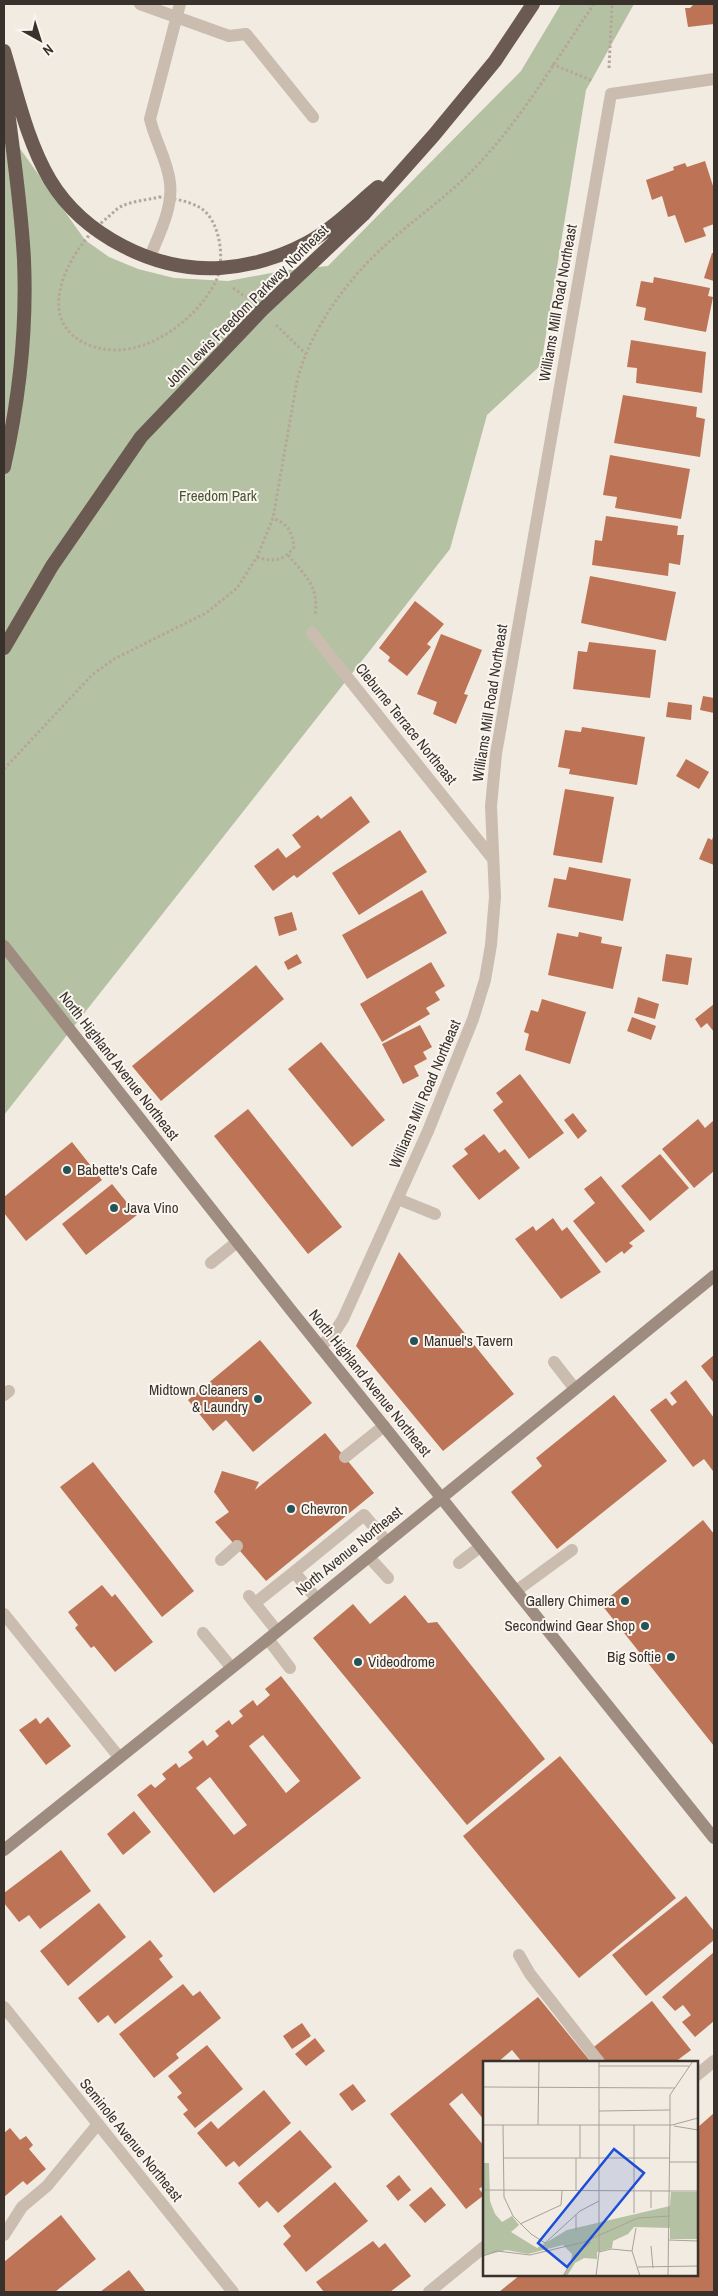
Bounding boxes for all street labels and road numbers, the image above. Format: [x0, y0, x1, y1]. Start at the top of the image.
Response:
street label: John Lewis Freedom Parkway Northeast [161, 219, 333, 392]
street label: Williams Mill Road Northeast [533, 222, 582, 383]
street label: Williams Mill Road Northeast [467, 622, 512, 783]
street label: Cleburne Terrace Northeast [351, 658, 462, 789]
street label: North Highland Avenue Northeast [55, 987, 185, 1145]
street label: Williams Mill Road Northeast [384, 1016, 466, 1171]
street label: North Highland Avenue Northeast [304, 1305, 437, 1461]
street label: North Avenue Northeast [291, 1501, 407, 1600]
street label: Seminole Avenue Northeast [75, 2074, 188, 2206]

